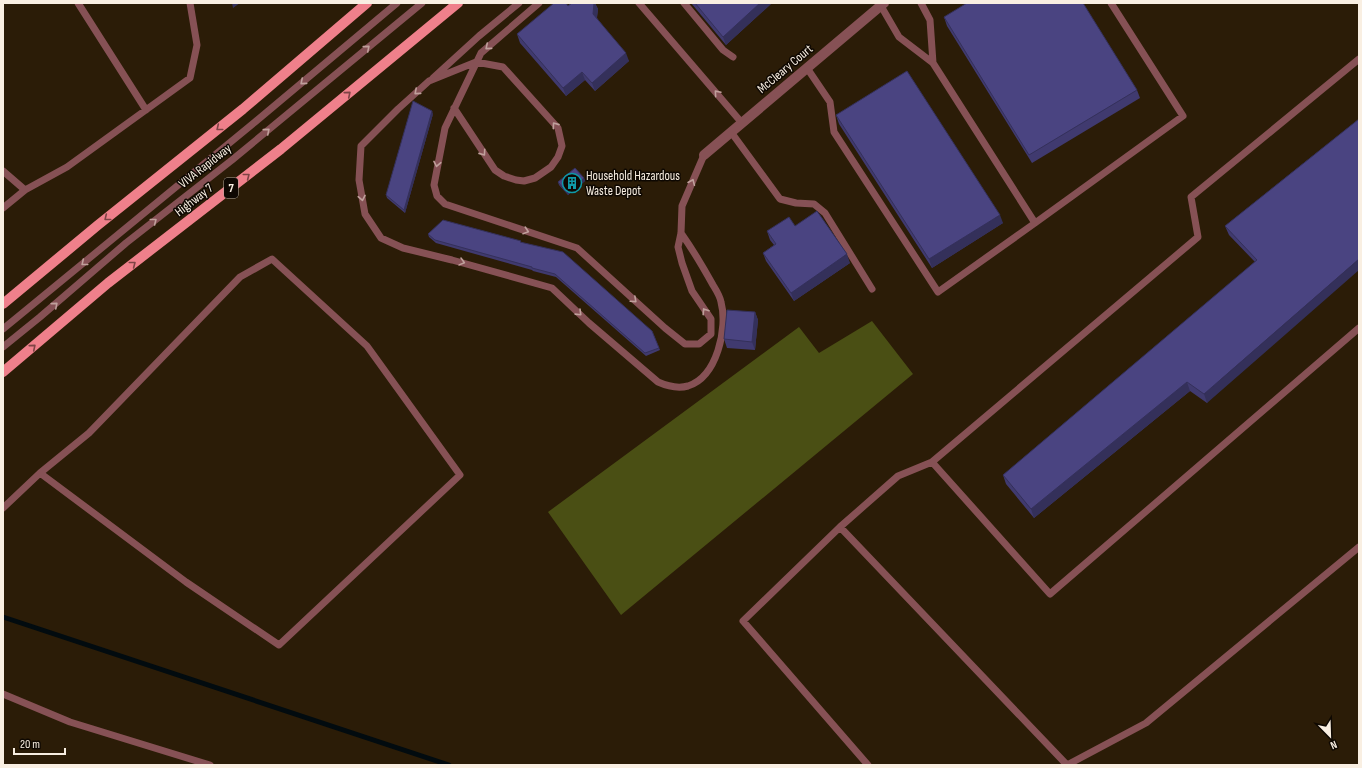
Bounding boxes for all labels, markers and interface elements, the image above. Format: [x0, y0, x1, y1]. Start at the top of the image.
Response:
street label: McCleary Court [754, 41, 816, 97]
one-way arrow [485, 42, 493, 49]
one-way arrow [362, 46, 370, 53]
one-way arrow [300, 77, 307, 84]
one-way arrow [414, 87, 422, 94]
one-way arrow [714, 90, 721, 98]
one-way arrow [343, 92, 351, 99]
one-way arrow [217, 123, 224, 130]
one-way arrow [553, 123, 560, 130]
one-way arrow [262, 129, 269, 136]
street label: VIVA Rapidway [175, 140, 235, 192]
one-way arrow [478, 148, 485, 155]
one-way arrow [434, 161, 442, 168]
place label: Household Hazardous Waste Depot [586, 168, 680, 199]
building icon: Household Hazardous Waste Depot [561, 172, 583, 194]
one-way arrow [242, 174, 249, 181]
road number: 7 [224, 178, 238, 198]
one-way arrow [687, 179, 695, 187]
street label: Highway 7 [172, 180, 217, 220]
one-way arrow [357, 195, 366, 201]
one-way arrow [104, 213, 111, 220]
one-way arrow [150, 219, 157, 226]
one-way arrow [523, 227, 530, 235]
one-way arrow [81, 258, 88, 265]
one-way arrow [459, 258, 465, 266]
one-way arrow [129, 262, 136, 269]
one-way arrow [629, 295, 637, 303]
one-way arrow [50, 302, 58, 309]
one-way arrow [574, 308, 582, 316]
one-way arrow [703, 309, 710, 316]
one-way arrow [28, 344, 35, 351]
north arrow [1310, 716, 1350, 756]
scale bar [14, 730, 65, 756]
text: 20 m [20, 737, 40, 752]
text: N [1328, 738, 1339, 752]

